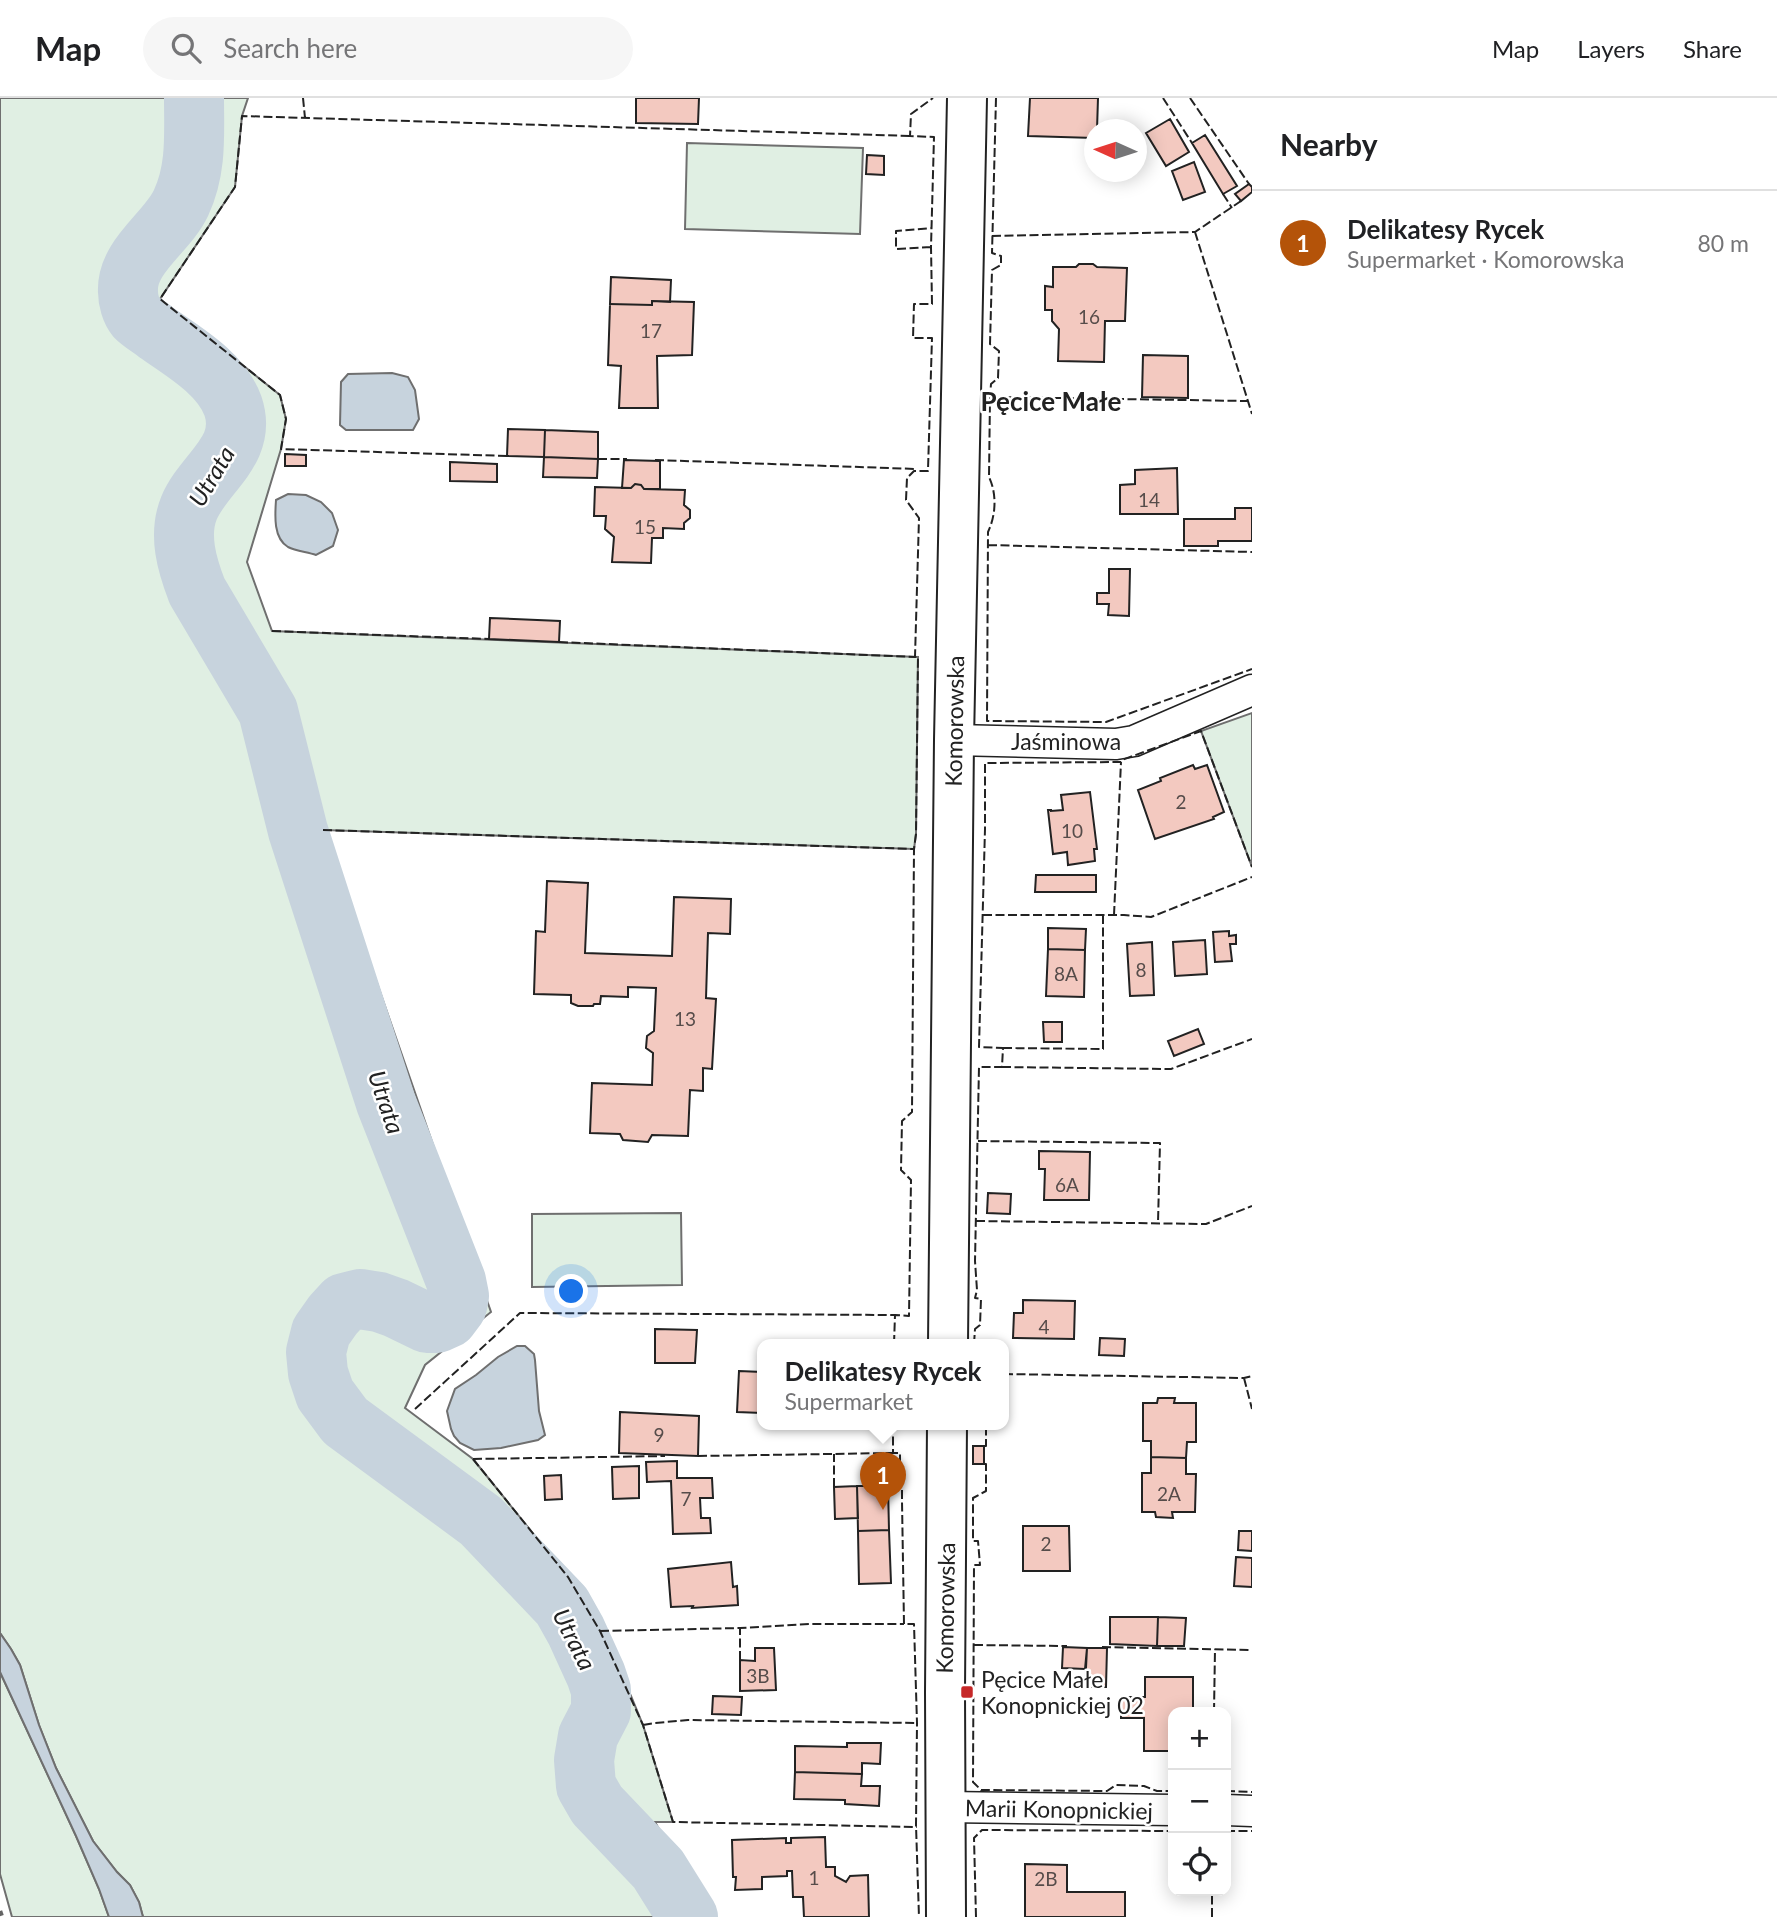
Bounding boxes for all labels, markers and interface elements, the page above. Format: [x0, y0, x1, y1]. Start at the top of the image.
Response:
search box [143, 17, 633, 80]
text: Map [35, 28, 101, 68]
icon: search [167, 29, 205, 67]
text: Search here [223, 32, 357, 64]
text: Map [1492, 34, 1539, 63]
text: Layers [1577, 34, 1645, 63]
text: Share [1683, 34, 1742, 63]
north arrow [1084, 119, 1147, 182]
text: Nearby [1280, 126, 1378, 162]
text: Delikatesy Rycek [1347, 213, 1544, 245]
text: 1 [1296, 229, 1310, 257]
text: 80 m [1698, 229, 1749, 257]
text: Supermarket · Komorowska [1347, 245, 1624, 273]
house number: 16 [1078, 305, 1100, 328]
house number: 17 [640, 319, 662, 342]
district label: Pęcice Małe [981, 385, 1122, 417]
water label: Utrata [182, 441, 240, 511]
house number: 14 [1138, 488, 1160, 511]
house number: 15 [634, 515, 656, 538]
street label: Komorowska [939, 655, 969, 787]
street label: Jaśminowa [1011, 727, 1121, 755]
house number: 2 [1175, 790, 1187, 813]
house number: 10 [1061, 819, 1083, 842]
house number: 8 [1135, 958, 1147, 981]
house number: 8A [1054, 962, 1078, 985]
house number: 13 [674, 1007, 696, 1030]
water label: Utrata [363, 1067, 411, 1137]
house number: 6A [1055, 1173, 1079, 1196]
your location [554, 1274, 588, 1308]
house number: 4 [1038, 1315, 1050, 1338]
popup [757, 1339, 1009, 1430]
text: Delikatesy Rycek [784, 1355, 982, 1387]
text: Supermarket [784, 1387, 913, 1415]
house number: 9 [653, 1423, 665, 1446]
pin: 1 [860, 1452, 906, 1510]
house number: 2A [1157, 1482, 1181, 1505]
house number: 7 [680, 1487, 692, 1510]
house number: 2 [1040, 1532, 1052, 1555]
street label: Komorowska [930, 1542, 960, 1674]
water label: Utrata [547, 1603, 603, 1675]
house number: 3B [746, 1664, 770, 1687]
place label: Pęcice Małe Konopnickiej 02 [981, 1665, 1144, 1719]
marker: Pęcice Małe Konopnickiej 02 [959, 1684, 975, 1700]
map controls [1168, 1707, 1231, 1896]
button: + [1168, 1707, 1231, 1770]
button: − [1168, 1770, 1231, 1833]
street label: Marii Konopnickiej [965, 1793, 1153, 1825]
button: locate [1168, 1833, 1231, 1896]
house number: 1 [808, 1866, 820, 1889]
house number: 2B [1034, 1867, 1058, 1890]

